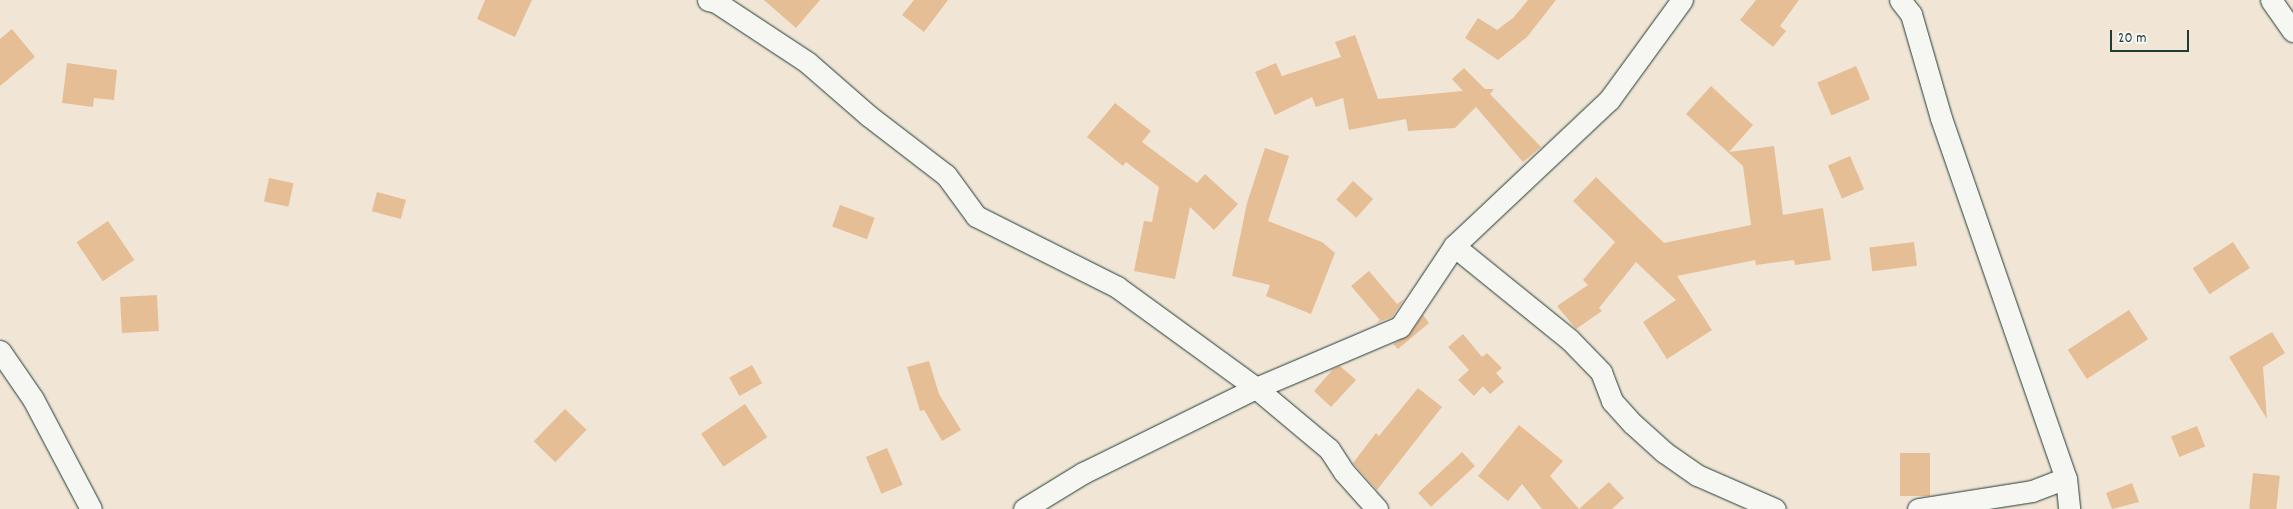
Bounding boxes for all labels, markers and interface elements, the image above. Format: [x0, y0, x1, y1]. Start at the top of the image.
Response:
scale bar [2113, 20, 2192, 52]
text: 20 m [2118, 28, 2146, 50]

